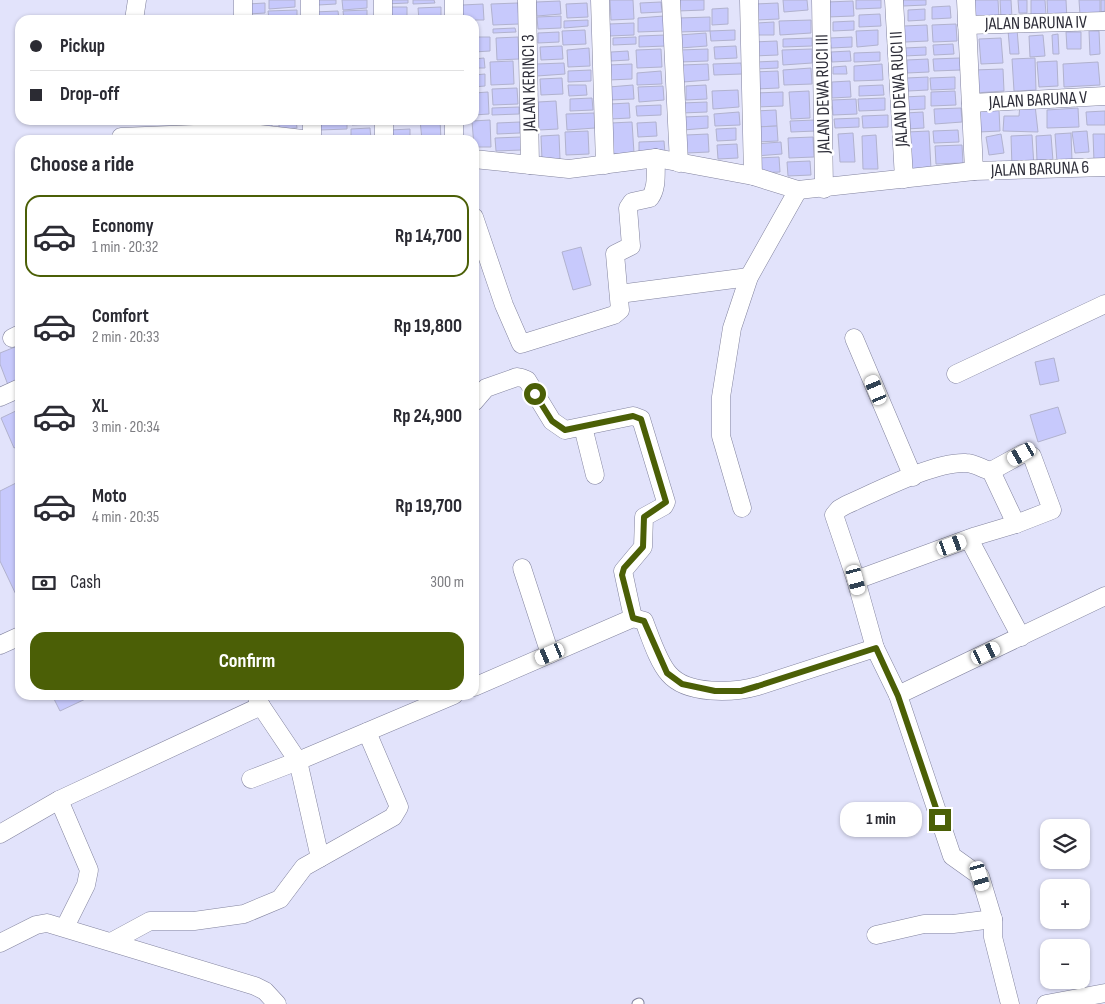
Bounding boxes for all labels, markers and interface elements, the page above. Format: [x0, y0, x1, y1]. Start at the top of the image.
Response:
street label: JALAN BARUNA IV [984, 12, 1087, 34]
street label: JALAN DEWA RUCI II [885, 31, 913, 148]
street label: JALAN KERINCI 3 [518, 34, 540, 133]
street label: JALAN DEWA RUCI III [811, 34, 835, 155]
text: Pickup [60, 35, 105, 58]
text: Drop-off [60, 83, 120, 106]
street label: JALAN BARUNA V [987, 87, 1088, 113]
text: Choose a ride [30, 151, 134, 178]
street label: JALAN BARUNA 6 [989, 157, 1090, 181]
icon: car [32, 214, 77, 259]
text: Economy [92, 215, 154, 238]
text: Rp 14,700 [395, 225, 462, 248]
text: 1 min · 20:32 [92, 238, 158, 257]
icon: car [32, 304, 77, 349]
text: Comfort [92, 305, 149, 328]
text: Rp 19,800 [394, 315, 462, 338]
text: 2 min · 20:33 [92, 328, 160, 347]
car [863, 373, 888, 407]
route start [524, 383, 546, 405]
icon: car [32, 394, 77, 439]
text: XL [92, 395, 108, 418]
text: Rp 24,900 [393, 405, 462, 428]
text: 3 min · 20:34 [92, 418, 160, 437]
car [1005, 440, 1038, 468]
icon: car [32, 484, 77, 529]
text: Moto [92, 485, 127, 508]
text: Rp 19,700 [395, 495, 462, 518]
text: 4 min · 20:35 [92, 508, 159, 527]
car [935, 533, 968, 557]
car [844, 564, 867, 596]
icon: cash [30, 569, 58, 597]
text: Cash [70, 571, 101, 594]
text: 300 m [430, 573, 464, 592]
button: Confirm [30, 632, 464, 690]
car [969, 640, 1002, 666]
car [533, 641, 566, 667]
callout: 1 min [840, 802, 922, 838]
route end [929, 809, 951, 831]
text: 1 min [866, 810, 896, 829]
map controls [1040, 819, 1090, 989]
button: layers [1040, 819, 1090, 869]
car [968, 860, 991, 892]
button: + [1040, 879, 1090, 929]
button: − [1040, 939, 1090, 989]

